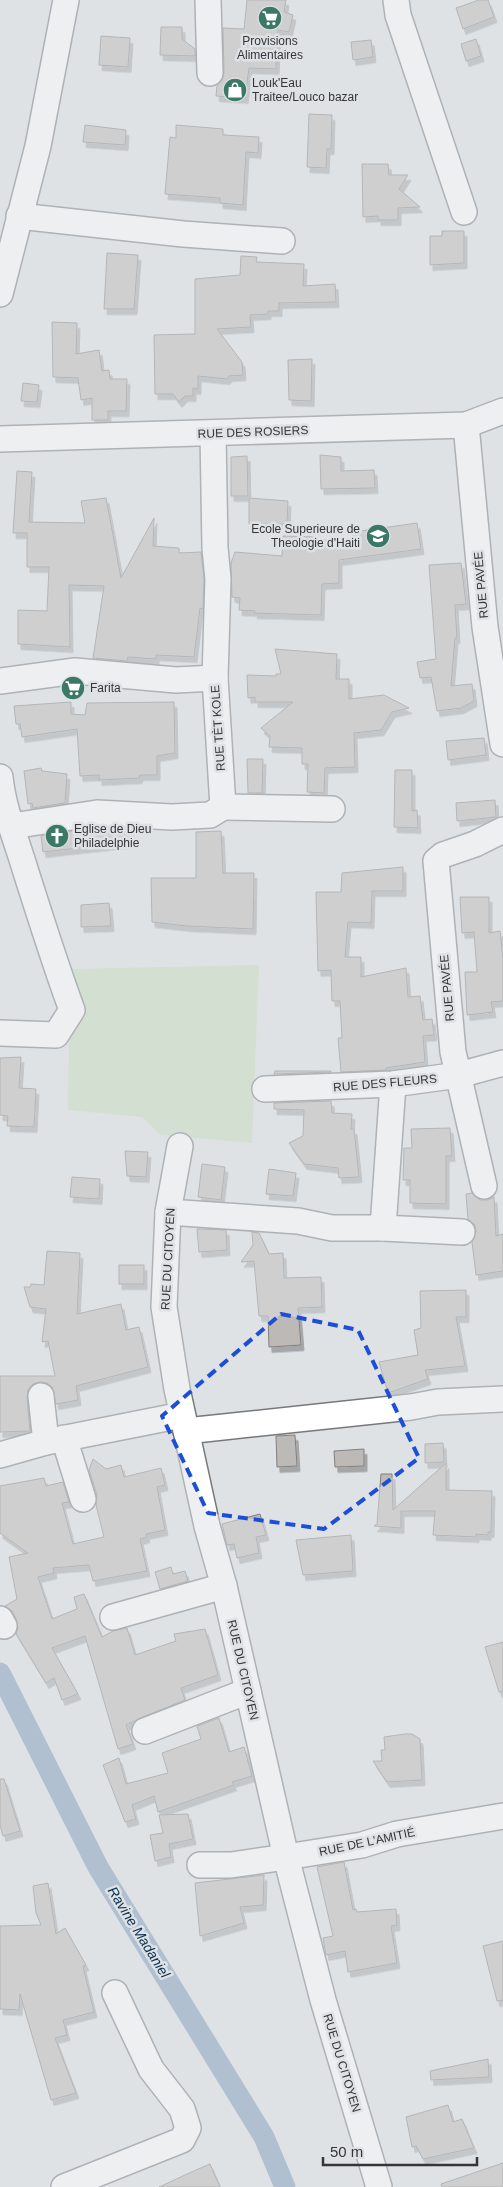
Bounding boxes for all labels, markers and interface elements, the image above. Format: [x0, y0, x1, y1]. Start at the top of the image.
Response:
supermarket icon: Provisions Alimentaires [257, 5, 283, 31]
place label: Provisions Alimentaires [237, 34, 303, 62]
place label: Louk'Eau Traitee/Louco bazar [252, 76, 358, 104]
shop icon: Louk'Eau Traitee/Louco bazar [222, 77, 248, 103]
street label: RUE DES ROSIERS [197, 423, 309, 441]
place label: Ecole Superieure de Theologie d'Haiti [251, 522, 360, 550]
school or university icon: Ecole Superieure de Theologie d'Haiti [365, 523, 391, 549]
street label: RUE PAVÉE [470, 551, 491, 619]
supermarket icon: Farita [60, 675, 86, 701]
place label: Farita [90, 681, 121, 695]
street label: RUE TÈT KOLE [207, 684, 228, 772]
place label: Eglise de Dieu Philadelphie [74, 822, 151, 850]
church icon: Eglise de Dieu Philadelphie [44, 823, 70, 849]
street label: RUE PAVÉE [436, 954, 457, 1022]
street label: RUE DES FLEURS [333, 1071, 437, 1095]
street label: RUE DU CITOYEN [158, 1207, 178, 1311]
street label: RUE DU CITOYEN [225, 1619, 261, 1721]
street label: RUE DE L'AMITIÉ [318, 1824, 416, 1859]
water label: Ravine Madaniel [105, 1884, 174, 1981]
street label: RUE DU CITOYEN [320, 2012, 364, 2114]
scale bar [323, 2134, 477, 2166]
text: 50 m [330, 2143, 363, 2160]

